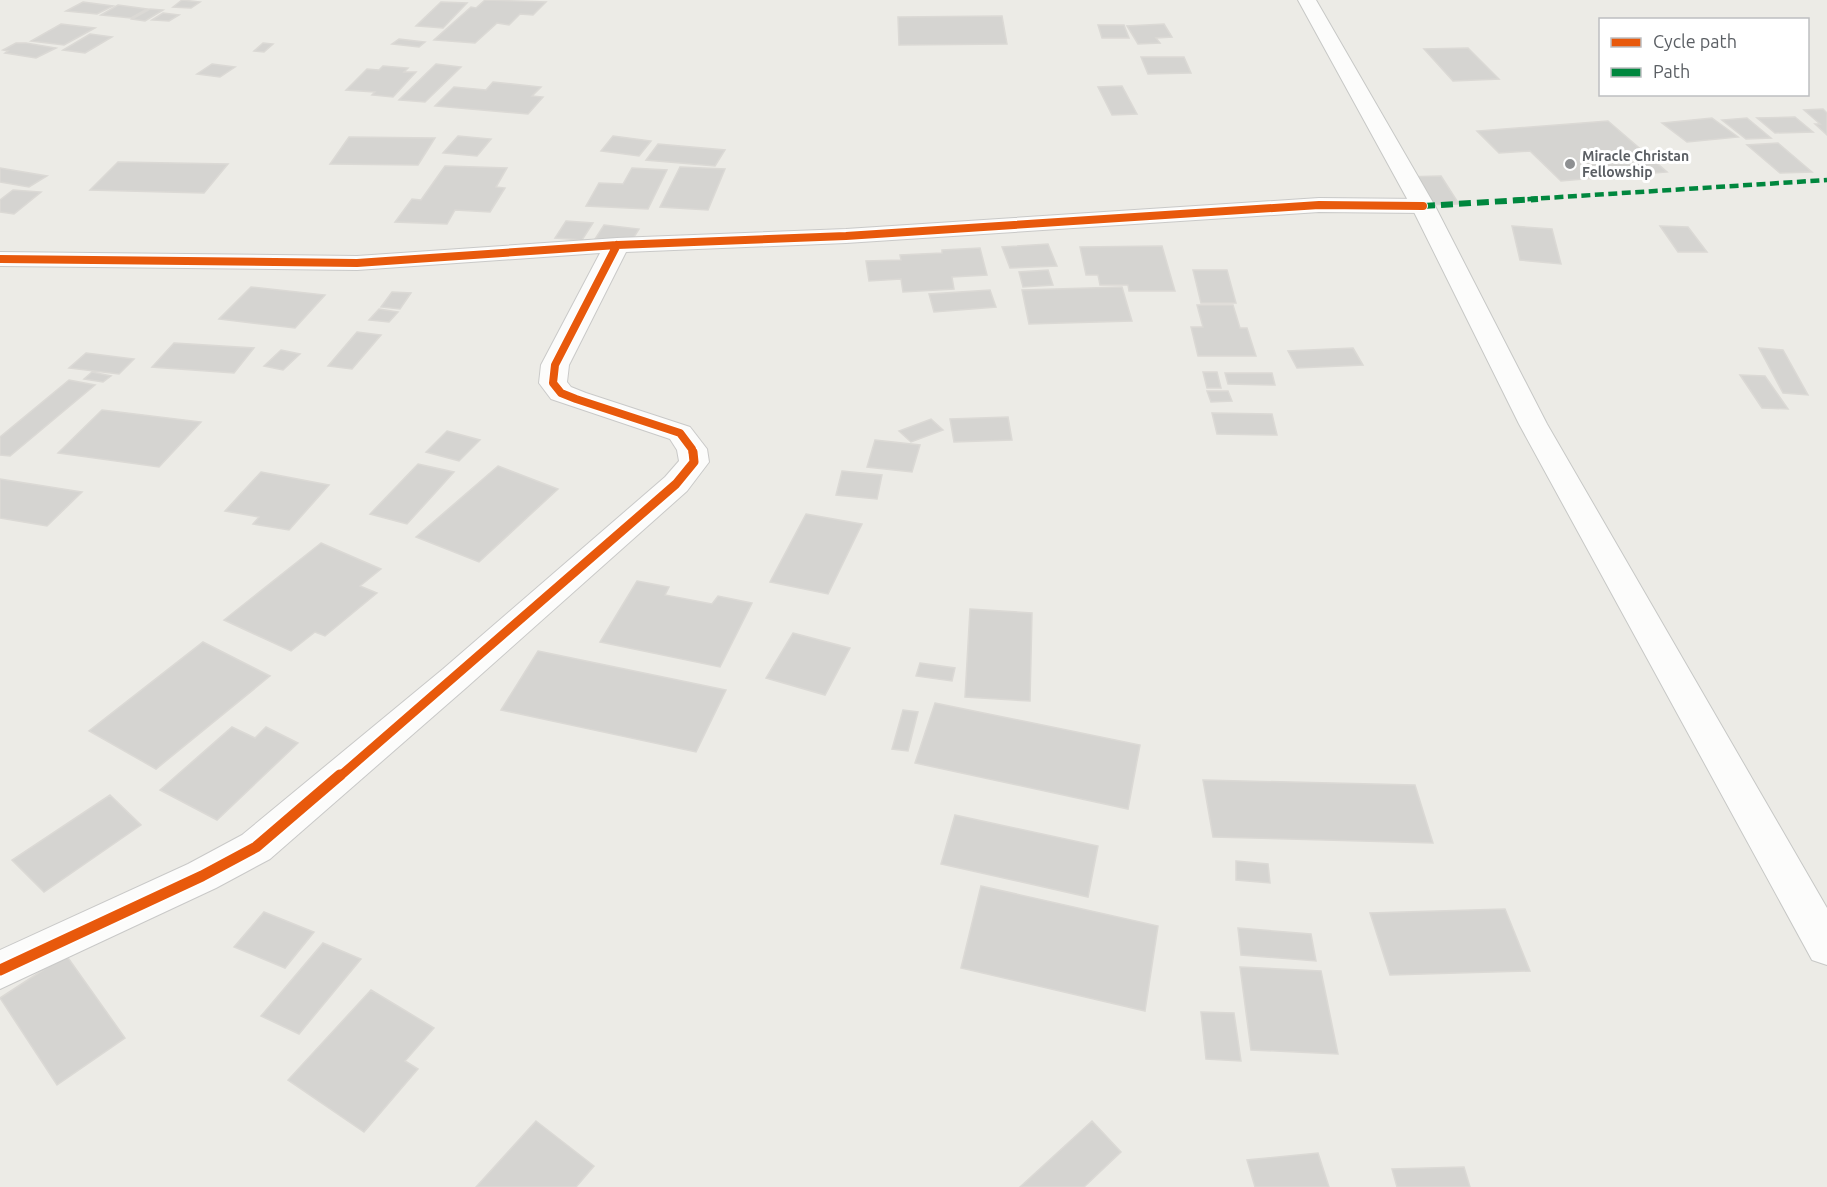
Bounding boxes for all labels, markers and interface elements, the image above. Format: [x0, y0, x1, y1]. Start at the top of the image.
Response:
legend [1599, 18, 1809, 96]
text: Cycle path [1653, 31, 1737, 51]
text: Path [1653, 61, 1690, 81]
place label: Miracle Christan Fellowship [1582, 148, 1689, 180]
marker: Miracle Christan Fellowship [1563, 157, 1577, 171]

